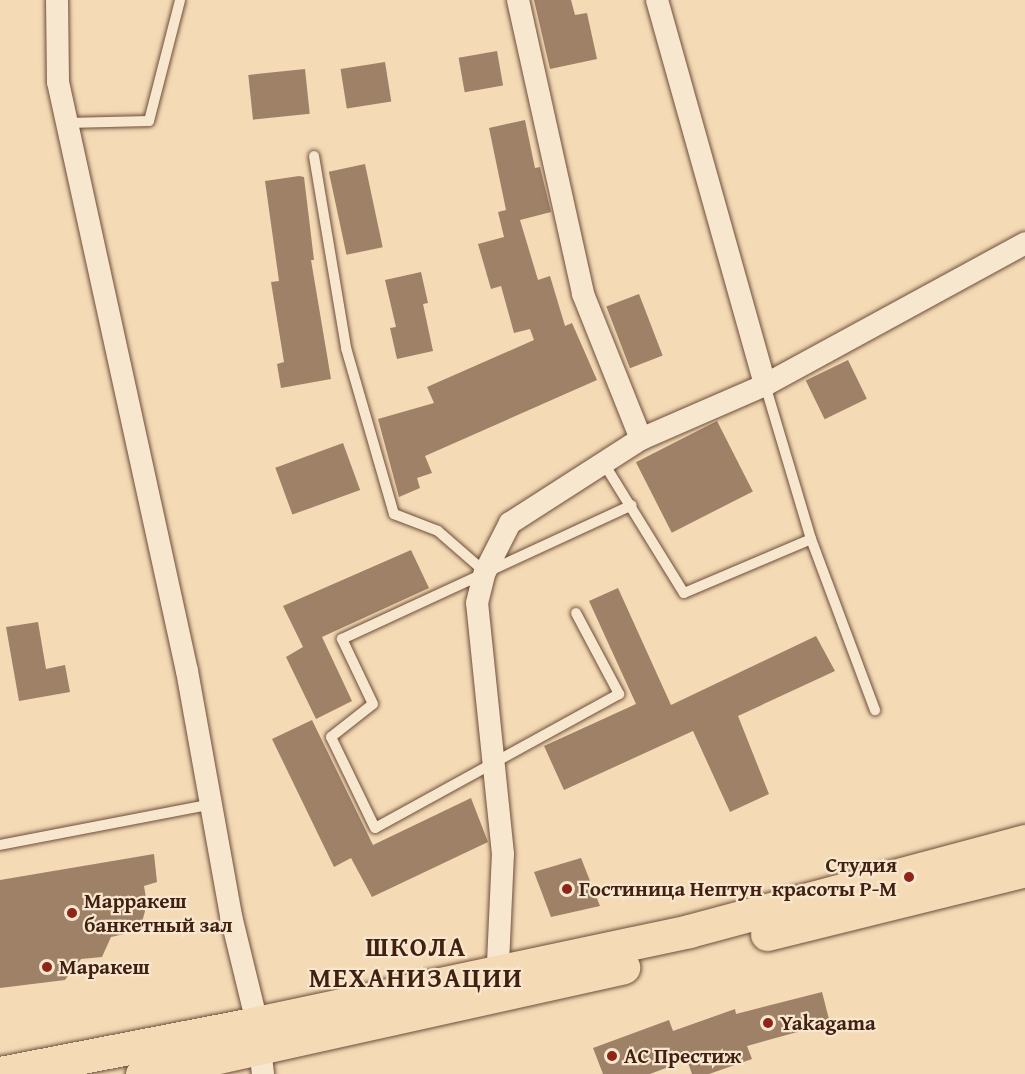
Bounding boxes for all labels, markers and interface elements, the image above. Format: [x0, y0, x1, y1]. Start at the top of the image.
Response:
place label: Студия красоты Р-М [772, 852, 897, 902]
marker: Студия красоты Р-М [902, 870, 916, 884]
place label: Гостиница Нептун [579, 876, 762, 902]
marker: Гостиница Нептун [560, 882, 574, 896]
place label: Марракеш банкетный зал [84, 888, 233, 938]
marker: Марракеш банкетный зал [65, 906, 79, 920]
district label: ШКОЛА МЕХАНИЗАЦИИ [309, 930, 523, 993]
place label: Маракеш [59, 954, 150, 980]
marker: Маракеш [40, 960, 54, 974]
place label: Yakagama [780, 1010, 876, 1036]
marker: Yakagama [761, 1016, 775, 1030]
place label: АС Престиж [624, 1043, 741, 1069]
marker: АС Престиж [605, 1049, 619, 1063]

